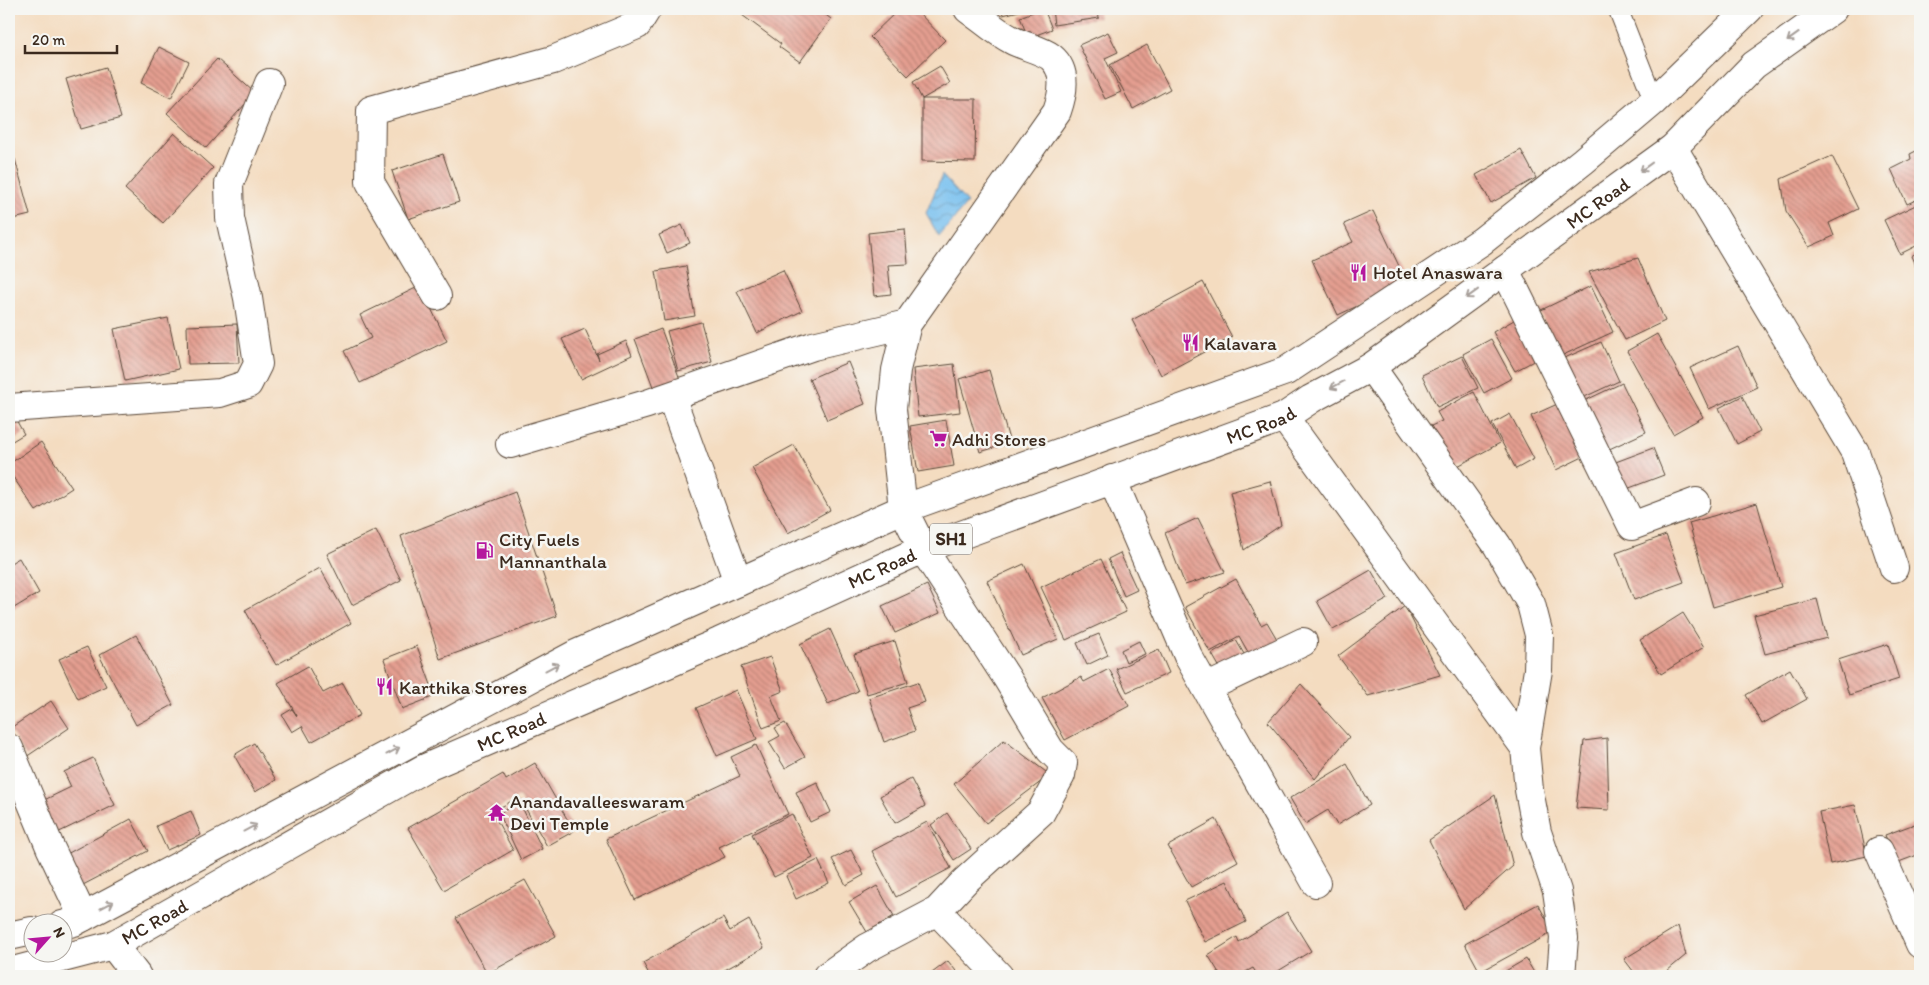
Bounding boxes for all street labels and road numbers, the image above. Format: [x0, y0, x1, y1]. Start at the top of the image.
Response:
street label: MC Road [1561, 172, 1634, 233]
street label: MC Road [1223, 401, 1301, 449]
road number: SH1 [930, 524, 972, 554]
street label: MC Road [844, 542, 920, 593]
street label: MC Road [473, 706, 550, 756]
street label: MC Road [117, 893, 192, 949]

